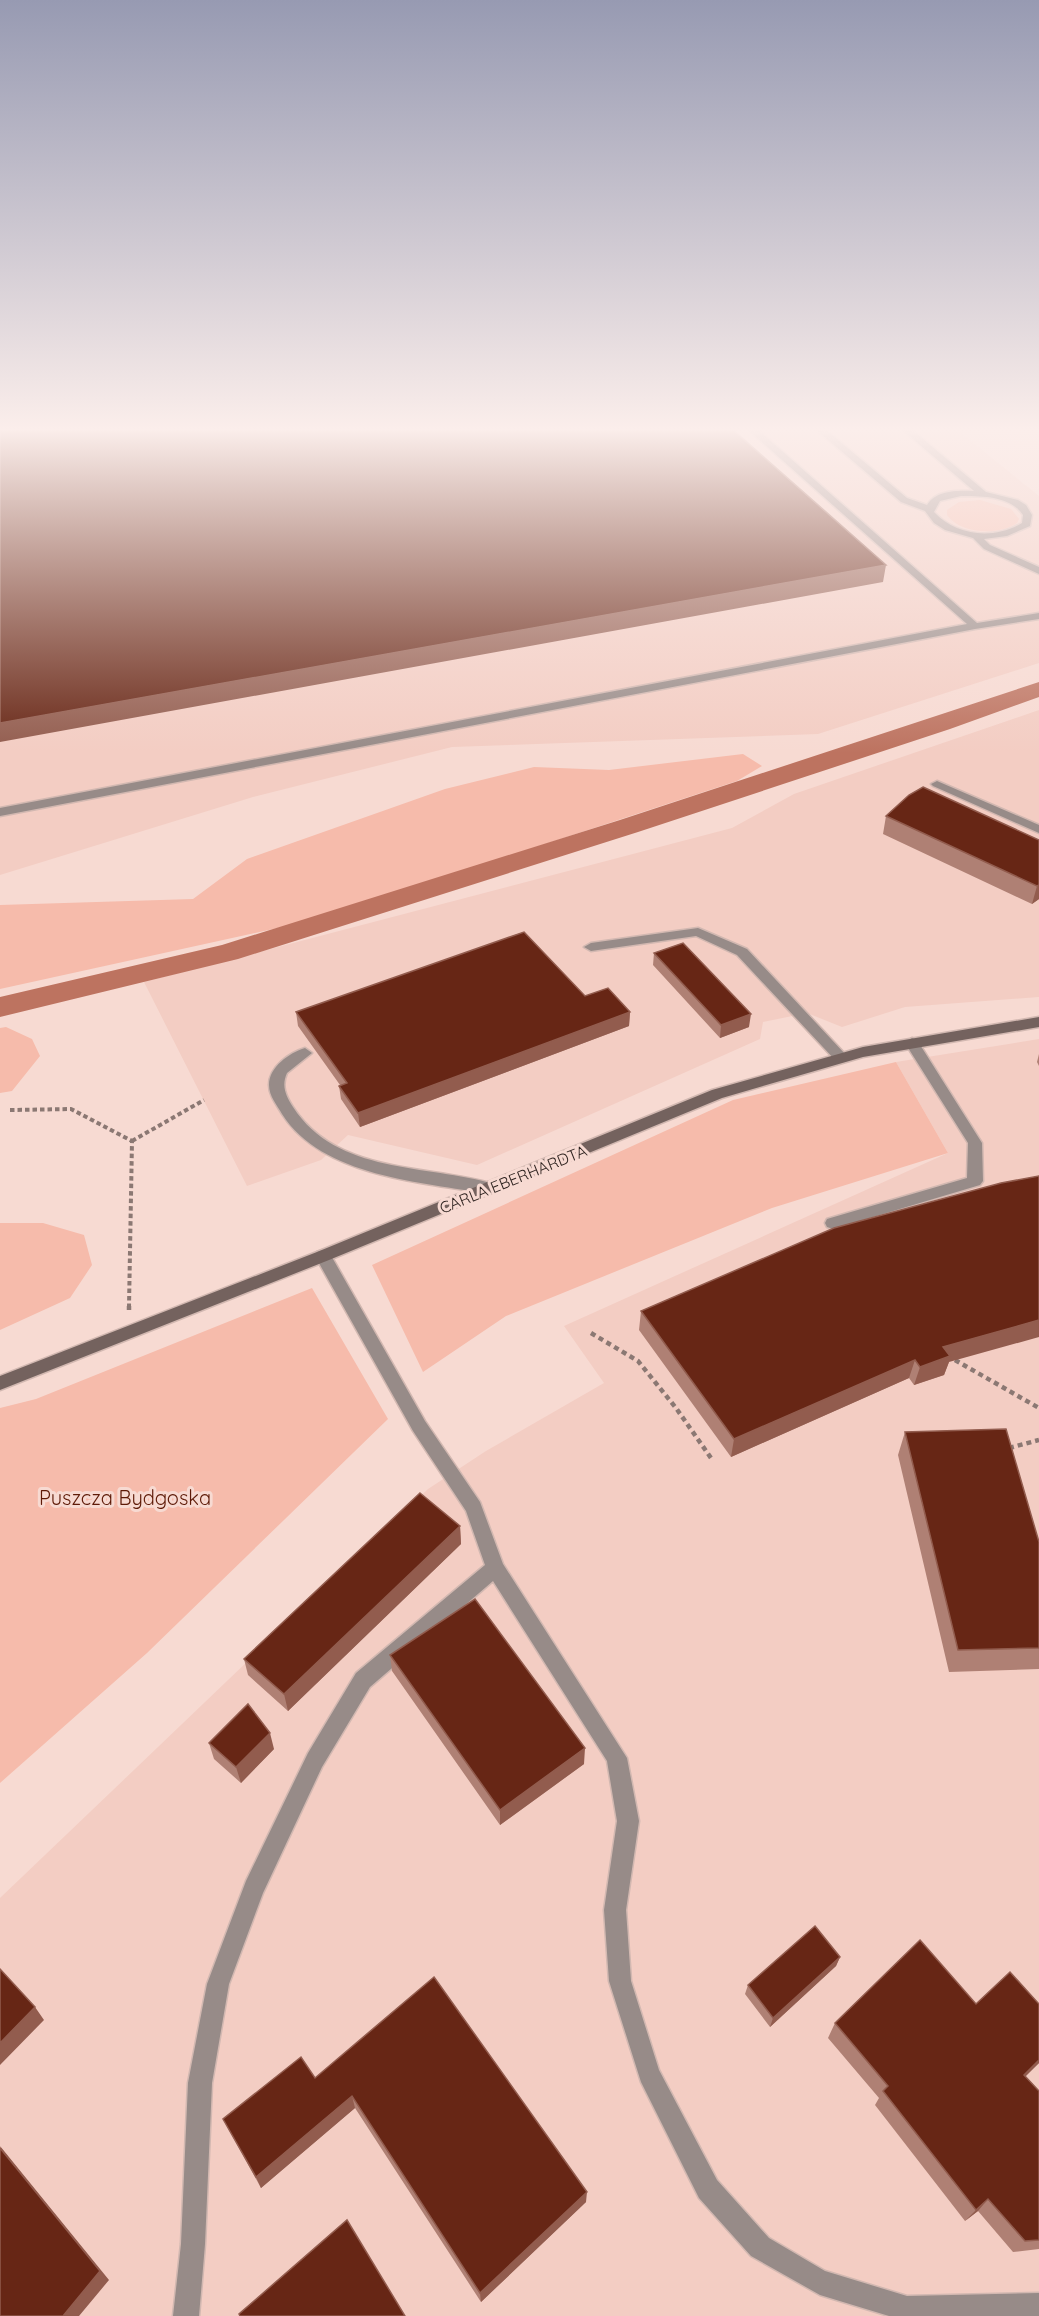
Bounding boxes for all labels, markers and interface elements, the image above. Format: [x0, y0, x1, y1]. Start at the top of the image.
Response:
street label: CARLA EBERHARDTA [436, 1140, 590, 1218]
park label: Puszcza Bydgoska [39, 1485, 211, 1510]

